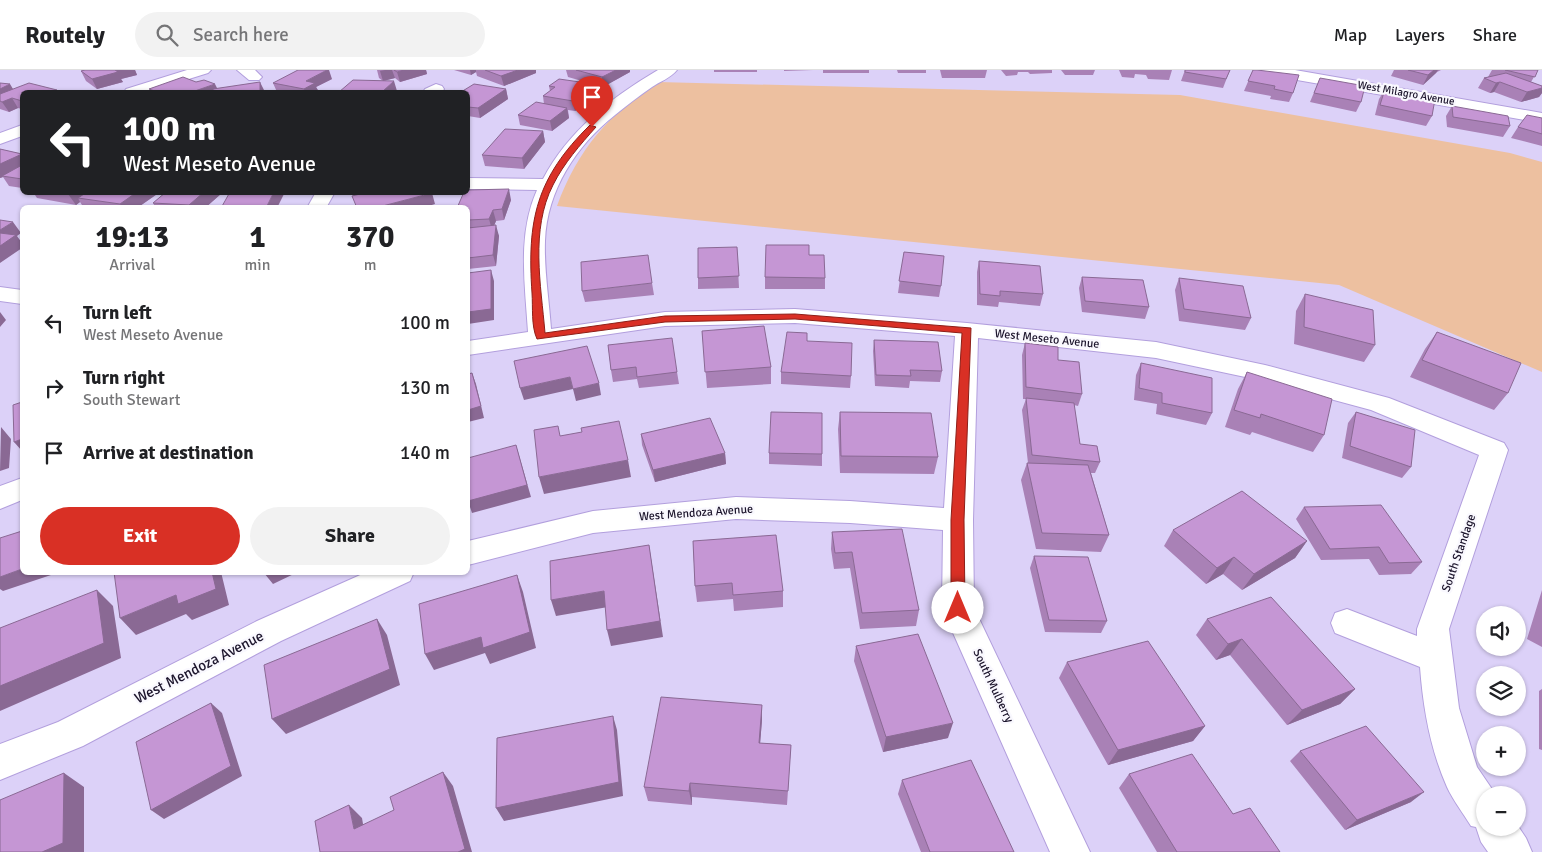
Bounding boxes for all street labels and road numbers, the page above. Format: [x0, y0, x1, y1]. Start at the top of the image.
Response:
street label: West Milagro Avenue [1356, 78, 1456, 108]
street label: West Meseto Avenue [994, 326, 1100, 352]
street label: West Mendoza Avenue [639, 502, 753, 524]
street label: South Standage [1439, 512, 1479, 594]
street label: West Mendoza Avenue [131, 627, 267, 707]
street label: South Mulberry [969, 647, 1017, 726]

